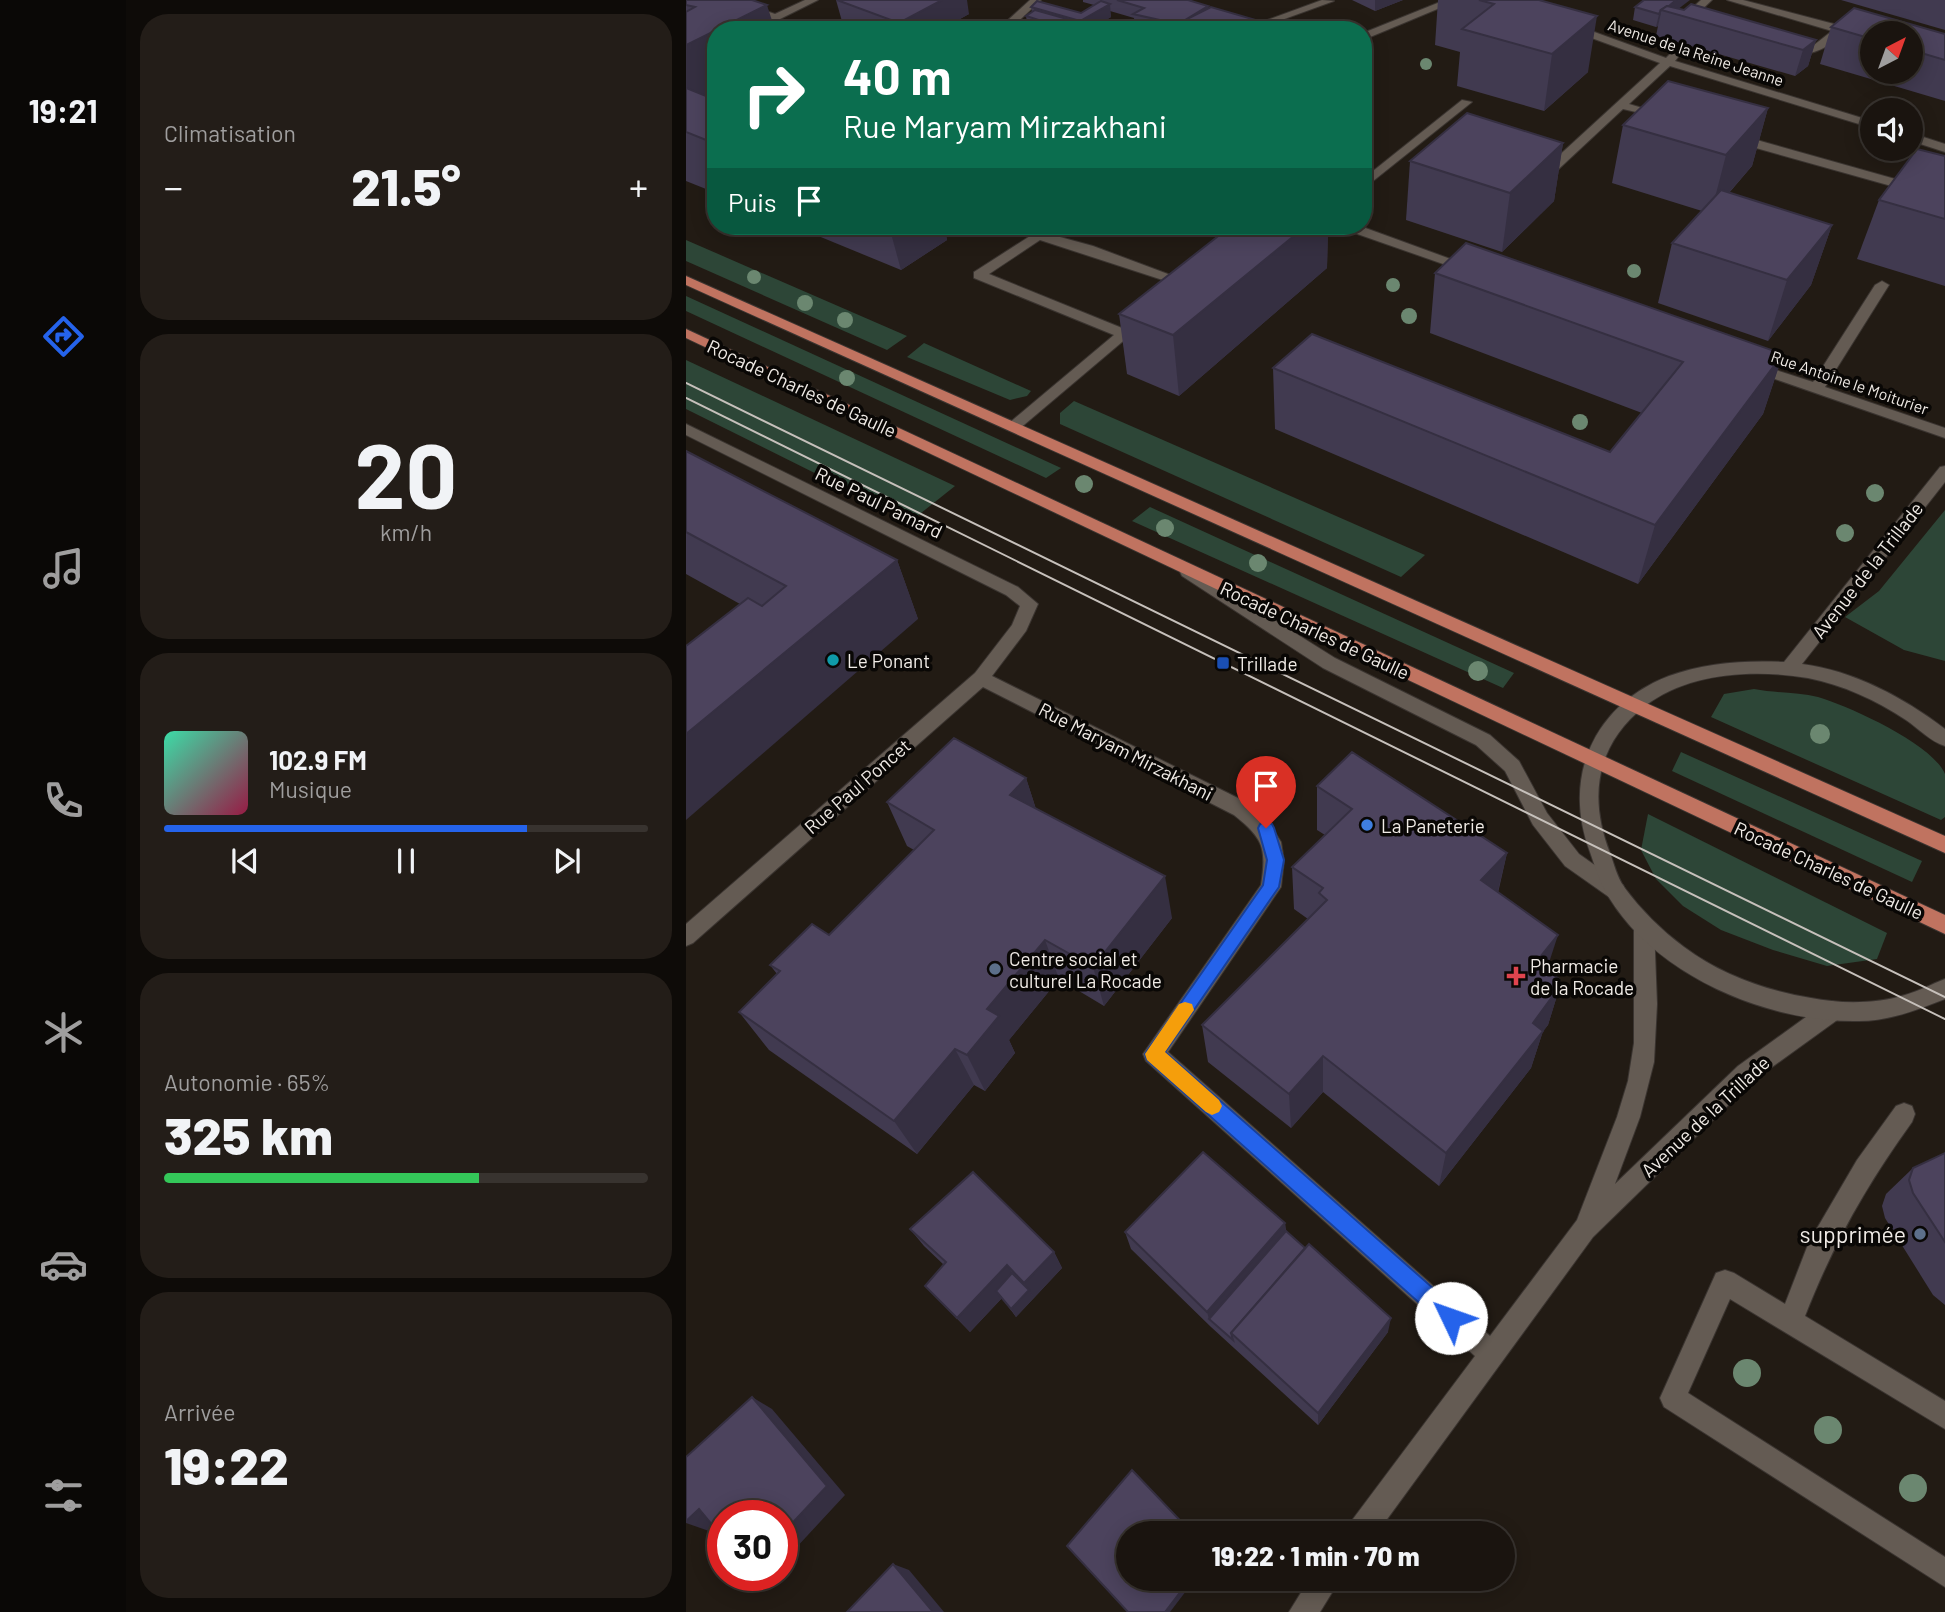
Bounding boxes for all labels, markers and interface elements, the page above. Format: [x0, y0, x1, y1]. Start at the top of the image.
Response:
street label: Avenue de la Reine Jeanne [1606, 15, 1786, 89]
north arrow [1860, 21, 1923, 84]
map controls [1860, 21, 1923, 161]
text: 40 m [843, 46, 951, 105]
icon: right [728, 49, 819, 140]
text: 19:21 [28, 91, 98, 129]
button: sound [1860, 98, 1923, 161]
text: Rue Maryam Mirzakhani [843, 106, 1167, 144]
text: Climatisation [164, 119, 296, 147]
text: 21.5° [351, 154, 461, 216]
text: − [164, 163, 183, 209]
text: + [629, 163, 648, 209]
icon: arrive [790, 182, 828, 220]
text: Puis [728, 186, 776, 217]
icon: directions [39, 312, 88, 361]
street label: Rocade Charles de Gaulle [704, 334, 900, 442]
street label: Rue Antoine le Moiturier [1769, 346, 1931, 418]
text: 20 [355, 418, 457, 527]
street label: Rue Paul Pamard [812, 461, 946, 543]
street label: Avenue de la Trillade [1807, 497, 1927, 643]
text: km/h [380, 518, 432, 546]
icon: music [39, 544, 88, 593]
street label: Rocade Charles de Gaulle [1217, 576, 1413, 684]
place label: Le Ponant [847, 649, 930, 672]
marker: Le Ponant [825, 652, 841, 668]
place label: Trillade [1237, 652, 1298, 675]
marker: Trillade [1215, 655, 1231, 671]
street label: Rue Maryam Mirzakhani [1035, 697, 1217, 805]
street label: Rue Paul Poncet [799, 734, 915, 838]
text: 102.9 FM [269, 744, 367, 775]
pin [1236, 756, 1296, 828]
icon: arrive [1247, 767, 1285, 805]
text: Musique [269, 775, 352, 803]
icon: phone [39, 776, 88, 825]
place label: La Paneterie [1381, 814, 1485, 837]
street label: Rocade Charles de Gaulle [1731, 816, 1927, 924]
marker: La Paneterie [1359, 817, 1375, 833]
icon: previous [226, 842, 264, 880]
icon: pause [387, 842, 425, 880]
icon: next [548, 842, 586, 880]
place label: Centre social et culturel La Rocade [1009, 947, 1162, 992]
place label: Pharmacie de la Rocade [1530, 954, 1634, 999]
marker: Centre social et culturel La Rocade [987, 961, 1003, 977]
marker: Pharmacie de la Rocade [1508, 968, 1524, 984]
icon: climate [39, 1008, 88, 1057]
street label: Avenue de la Trillade [1636, 1051, 1774, 1181]
text: Autonomie · 65% [164, 1068, 330, 1096]
text: 325 km [164, 1103, 333, 1165]
place label: supprimée [1800, 1220, 1906, 1248]
marker: supprimée [1912, 1226, 1928, 1242]
icon: car [39, 1240, 88, 1289]
position arrow [1414, 1281, 1488, 1355]
text: Arrivée [164, 1398, 236, 1426]
text: 19:22 [164, 1433, 289, 1495]
icon: filters [39, 1471, 88, 1520]
speed limit sign: 30 [707, 1500, 798, 1591]
text: 19:22 · 1 min · 70 m [1211, 1540, 1420, 1571]

